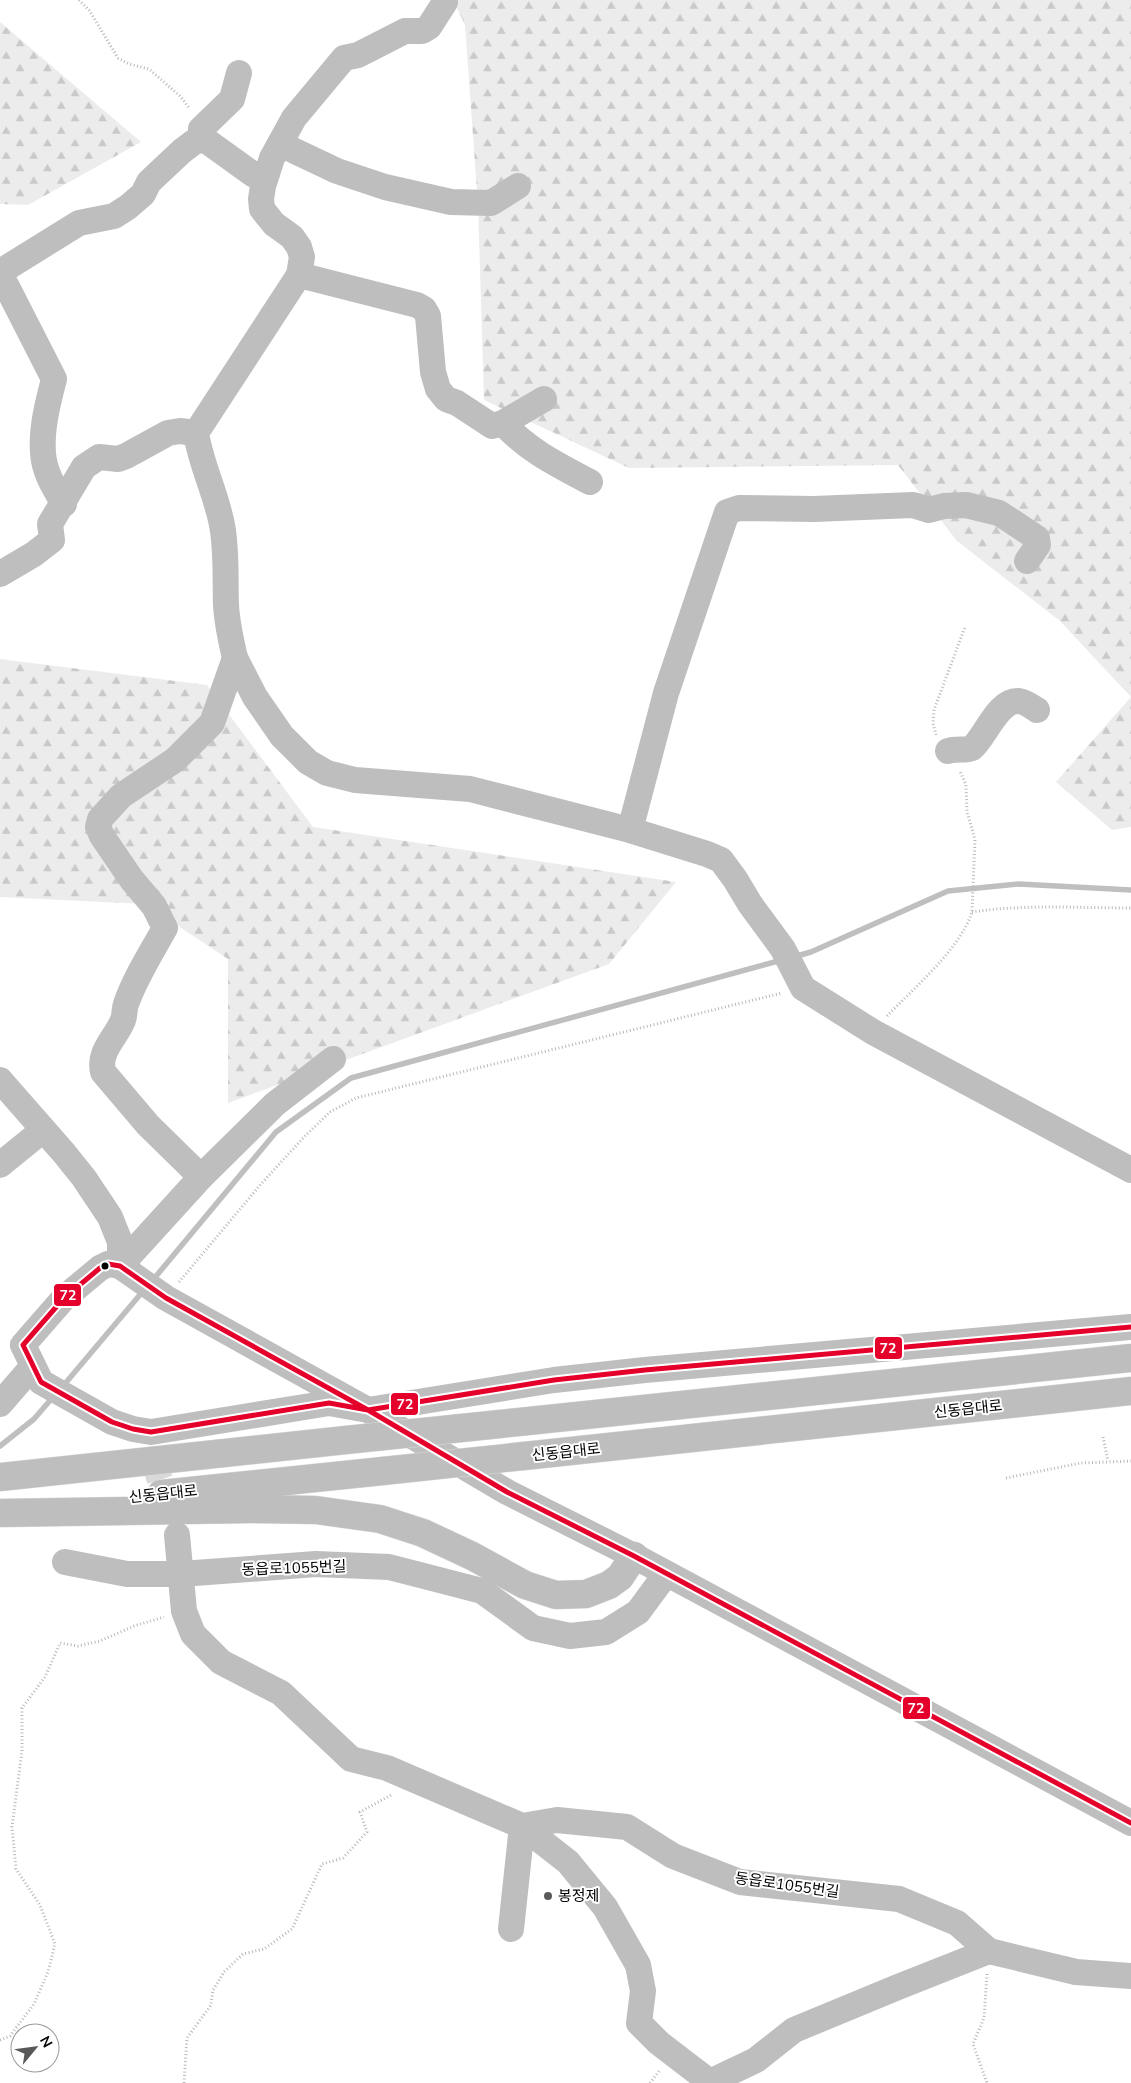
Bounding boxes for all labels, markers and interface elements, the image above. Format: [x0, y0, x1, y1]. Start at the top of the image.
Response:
unlabelled marker [100, 1261, 110, 1271]
line badge: 72 [53, 1283, 82, 1307]
text: 72 [60, 1286, 76, 1305]
line badge: 72 [874, 1336, 903, 1360]
text: 72 [880, 1339, 896, 1358]
line badge: 72 [390, 1392, 419, 1416]
text: 72 [397, 1395, 413, 1414]
street label: 신동읍대로 [933, 1395, 1003, 1423]
street label: 신동읍대로 [531, 1438, 601, 1466]
street label: 신동읍대로 [128, 1480, 198, 1508]
street label: 동읍로1055번길 [241, 1556, 347, 1580]
line badge: 72 [902, 1696, 931, 1720]
text: 72 [908, 1699, 924, 1718]
street label: 동읍로1055번길 [734, 1868, 840, 1902]
place label: 봉정제 [558, 1886, 599, 1906]
marker: 봉정제 [542, 1890, 554, 1902]
north arrow [10, 2023, 60, 2073]
text: N [35, 2033, 57, 2051]

